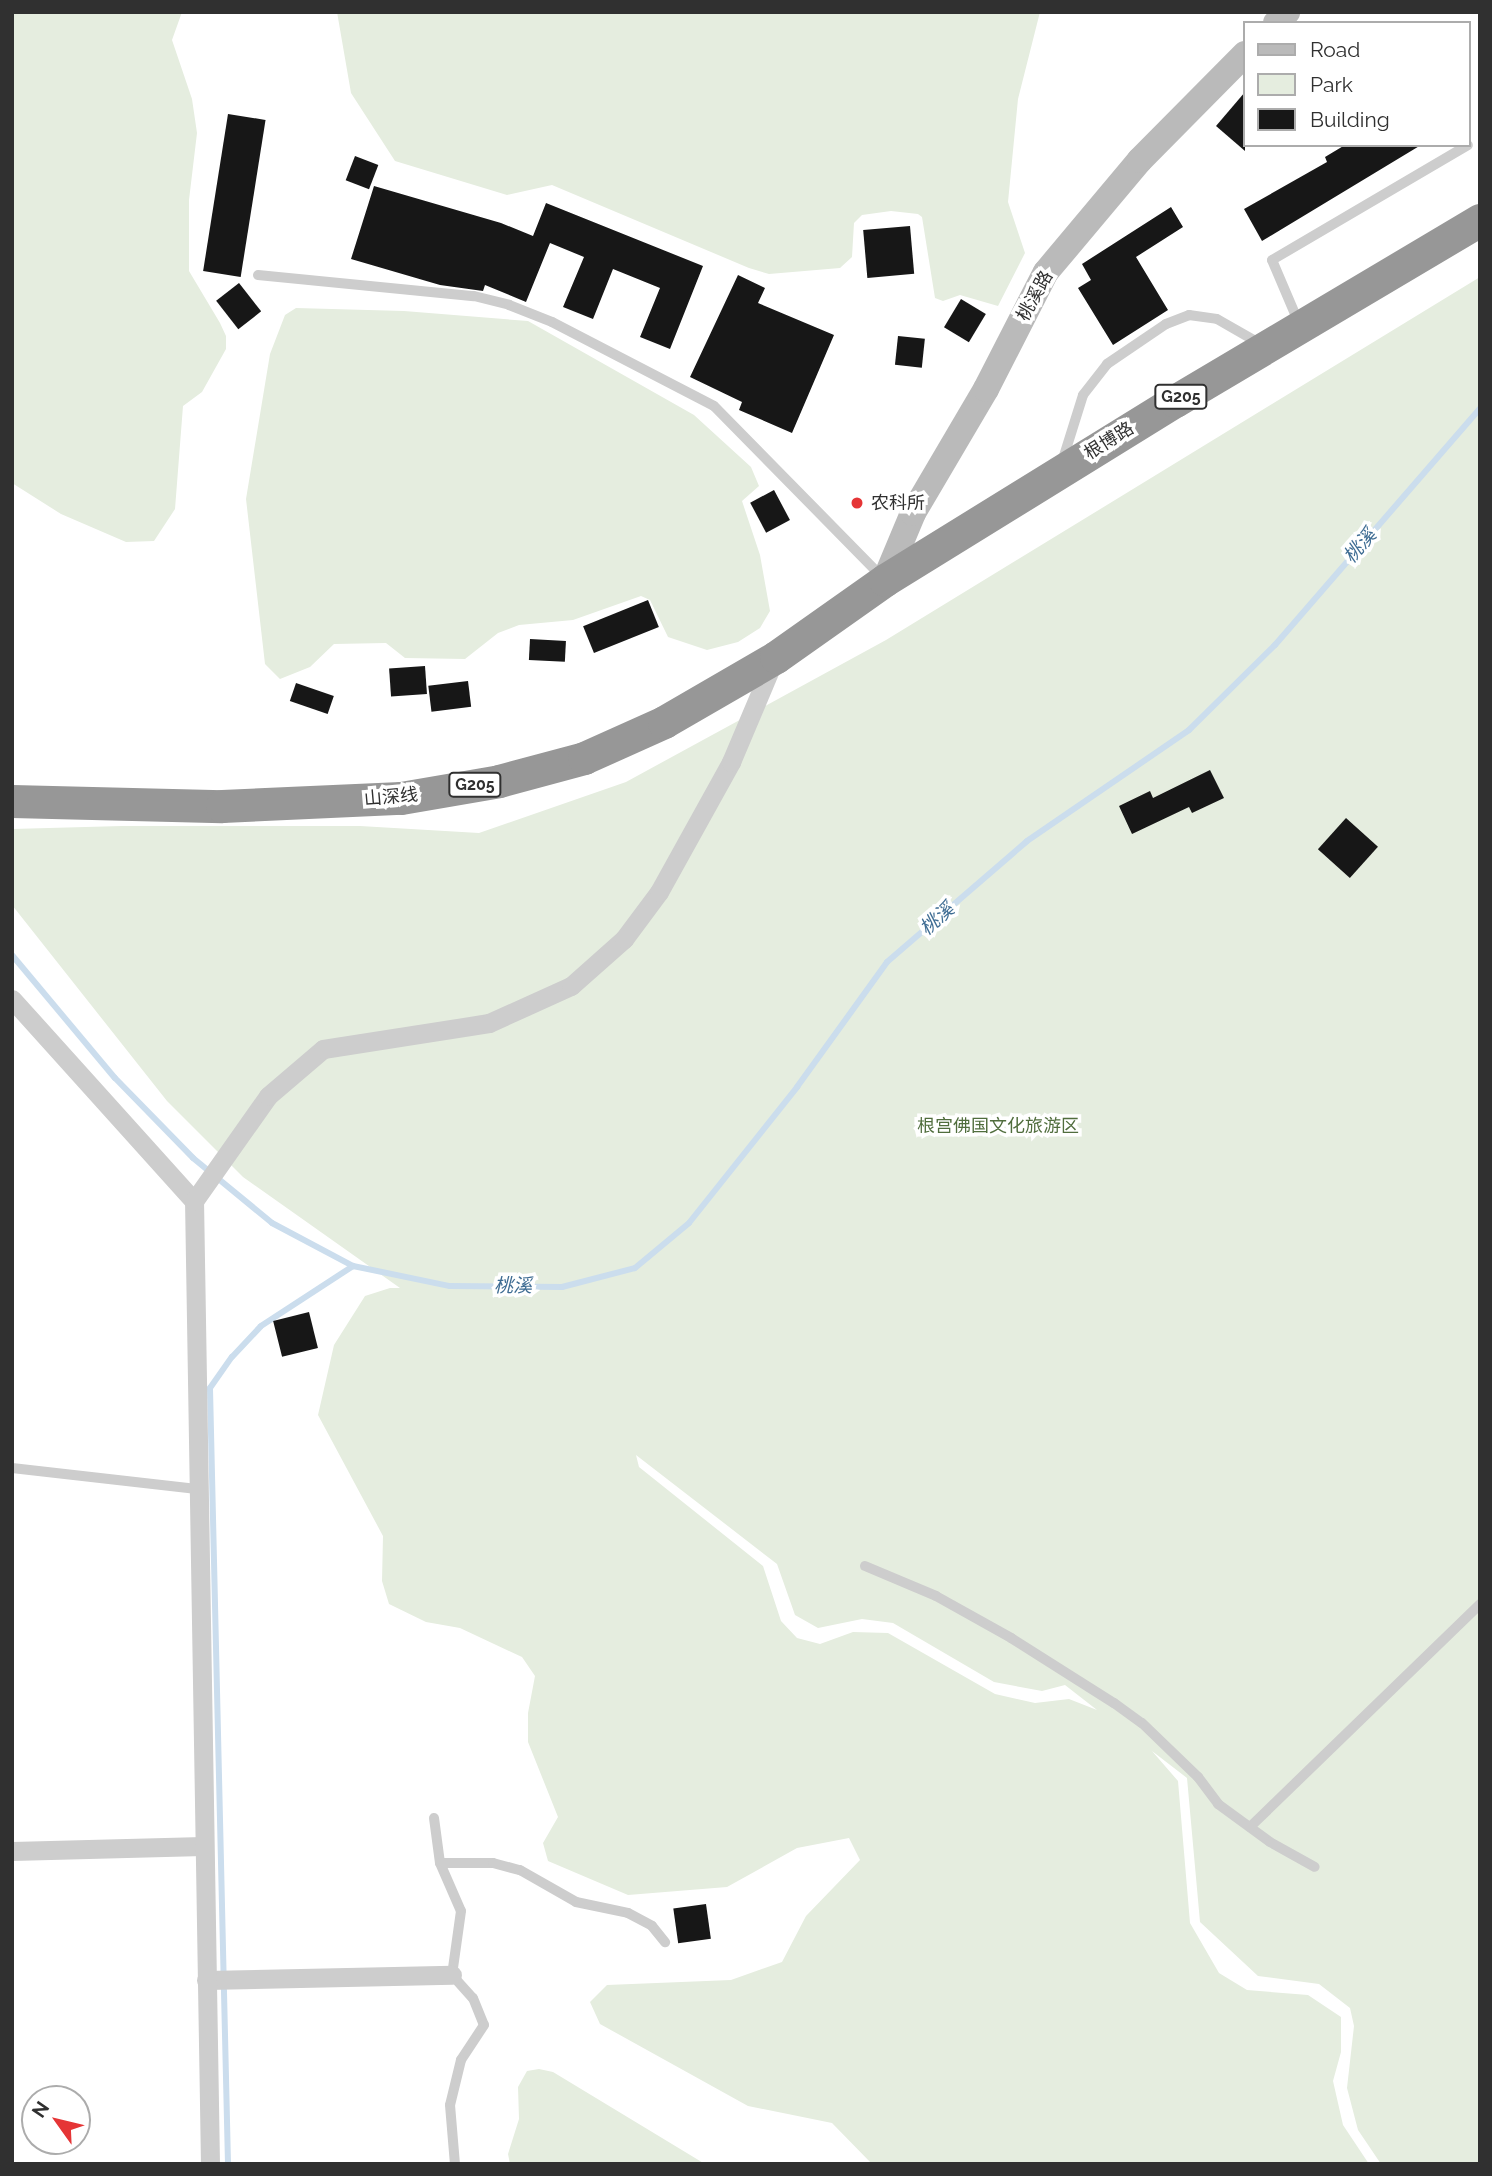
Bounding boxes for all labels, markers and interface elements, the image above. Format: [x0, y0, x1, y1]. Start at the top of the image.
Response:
legend [1244, 21, 1471, 147]
text: Road [1310, 37, 1360, 62]
text: Park [1310, 72, 1353, 97]
text: Building [1310, 107, 1390, 132]
street label: 桃溪路 [1012, 267, 1058, 325]
road number: G205 [1153, 384, 1209, 410]
street label: 根博路 [1080, 418, 1138, 464]
place label: 农科所 [871, 492, 925, 514]
marker: 农科所 [849, 495, 865, 511]
water label: 桃溪 [1339, 524, 1381, 568]
road number: G205 [447, 772, 503, 798]
street label: 山深线 [363, 784, 419, 810]
water label: 桃溪 [915, 898, 959, 940]
park label: 根宫佛国文化旅游区 [917, 1115, 1079, 1137]
water label: 桃溪 [494, 1275, 532, 1297]
north arrow [21, 2085, 91, 2155]
text: N [27, 2097, 53, 2122]

